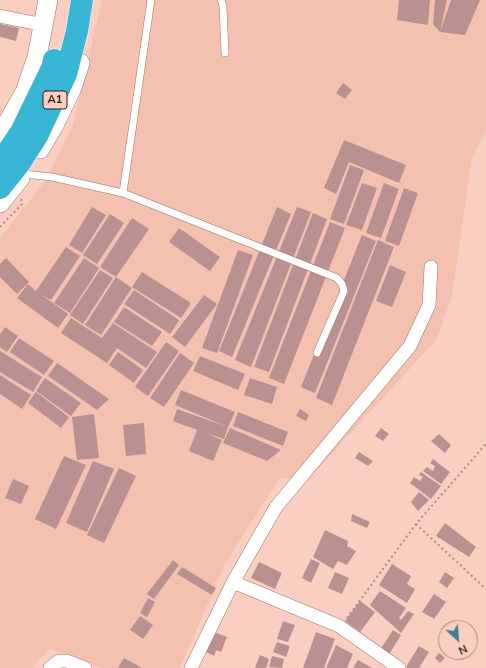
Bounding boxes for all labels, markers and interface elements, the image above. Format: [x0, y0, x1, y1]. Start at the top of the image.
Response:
road number: A1 [43, 91, 67, 109]
north arrow [438, 620, 478, 660]
text: N [456, 642, 470, 658]

